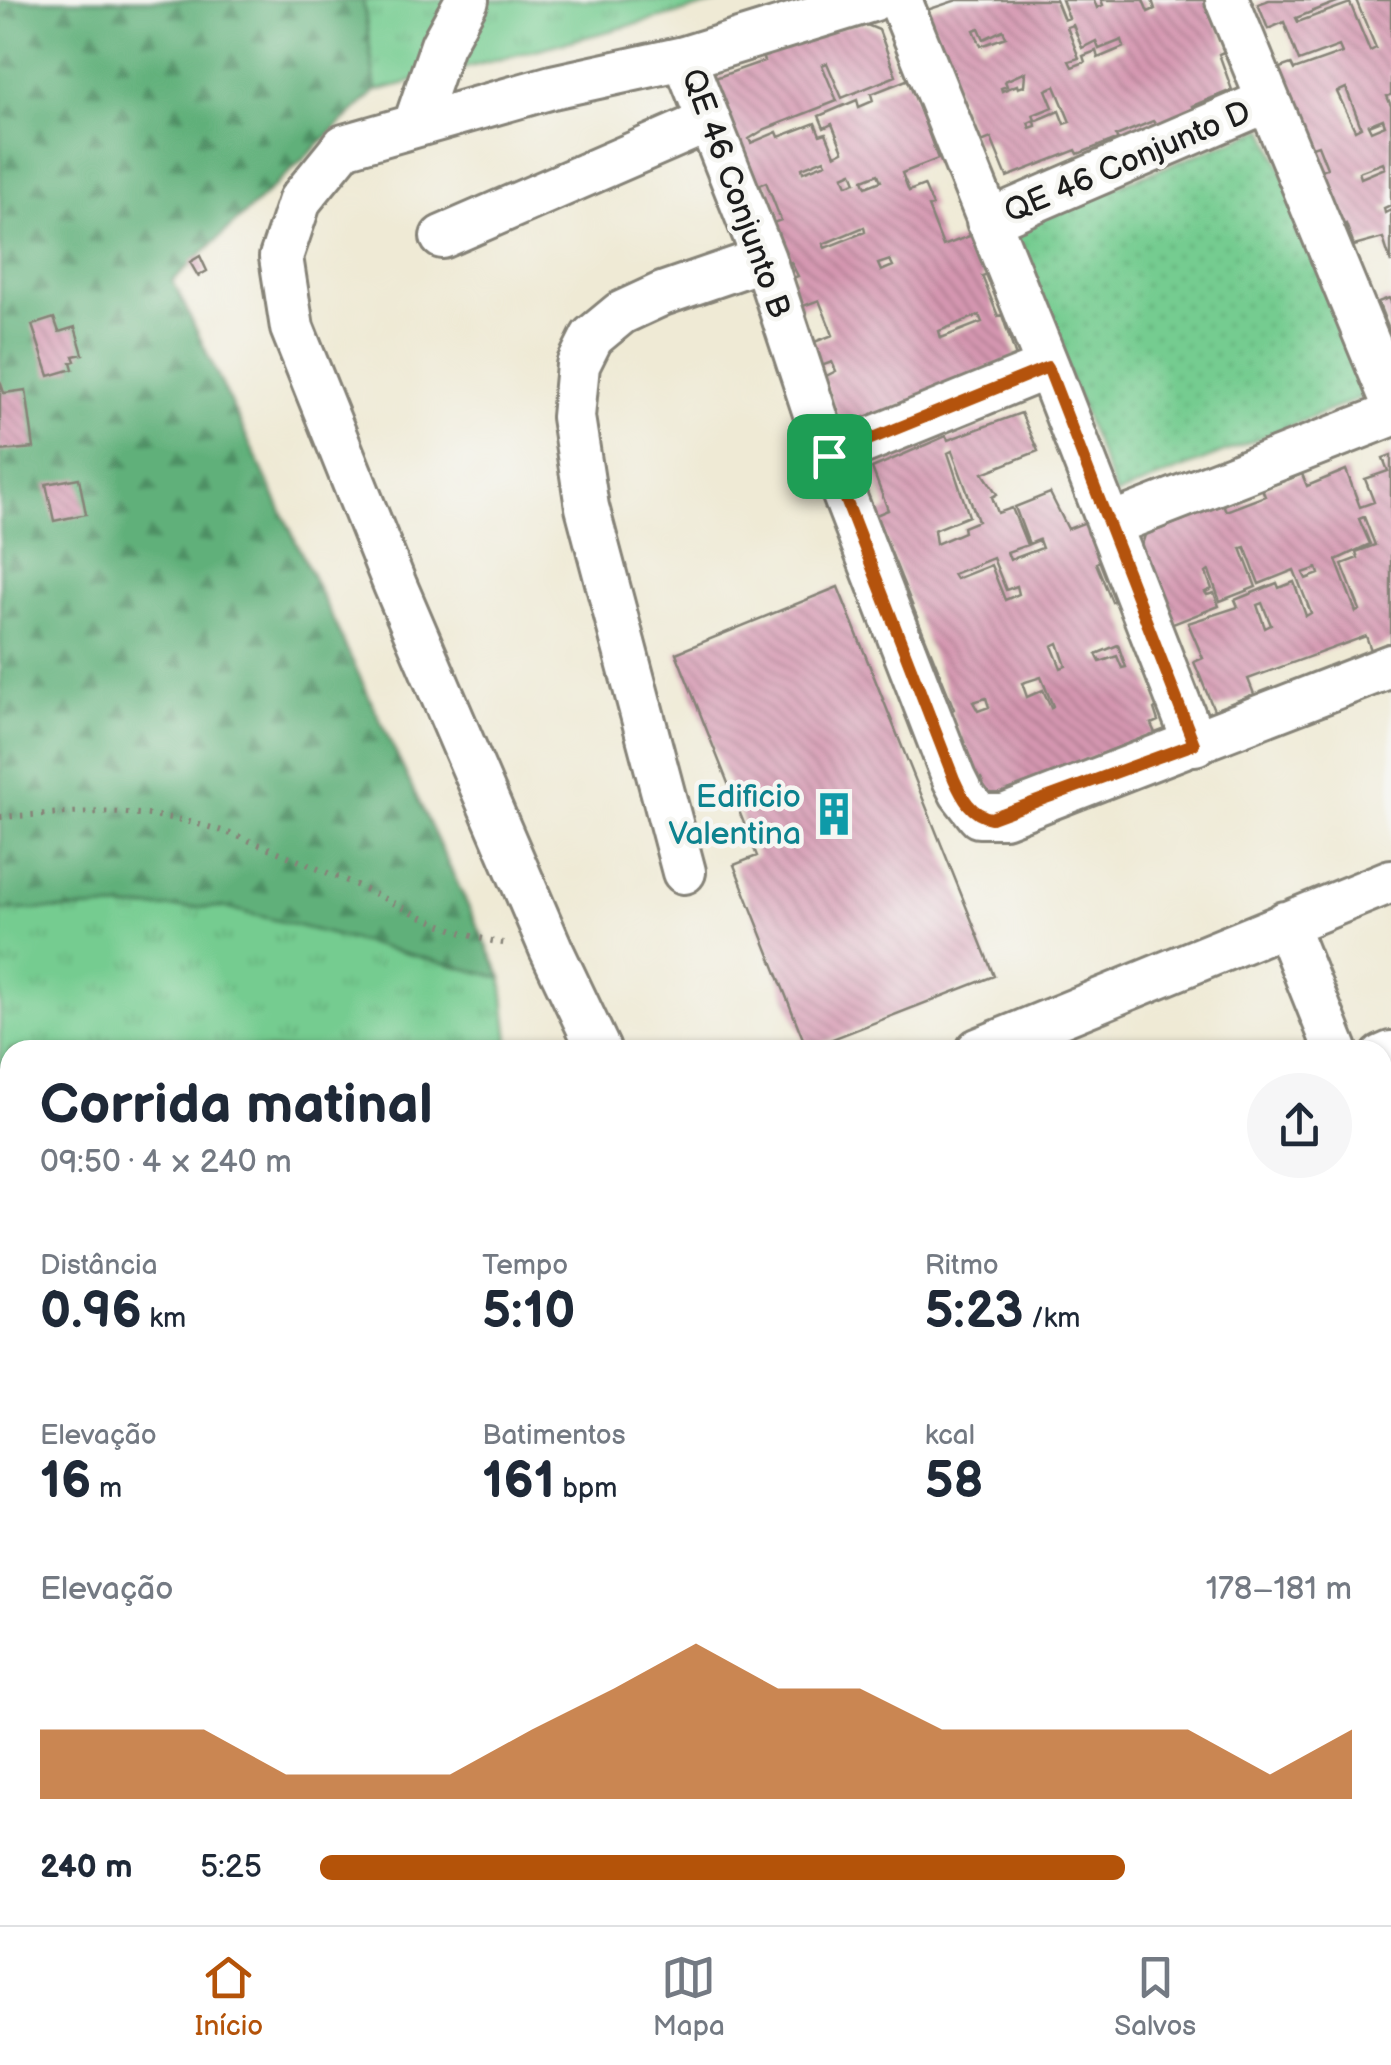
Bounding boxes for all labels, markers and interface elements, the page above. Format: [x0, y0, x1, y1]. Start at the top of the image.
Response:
street label: QE 46 Conjunto B [672, 64, 799, 323]
street label: QE 46 Conjunto D [999, 93, 1257, 232]
pin [787, 414, 872, 499]
icon: arrive [802, 429, 857, 484]
place label: Edificio Valentina [668, 778, 801, 854]
building icon: Edificio Valentina [810, 790, 858, 838]
text: Corrida matinal [40, 1072, 433, 1139]
button: share [1247, 1073, 1352, 1178]
text: 09:50 · 4 × 240 m [40, 1143, 292, 1182]
text: Distância [40, 1249, 158, 1282]
text: Tempo [482, 1249, 568, 1282]
text: Ritmo [925, 1249, 999, 1282]
text: 0.96 [40, 1282, 142, 1342]
text: 5:10 [482, 1282, 575, 1342]
text: 5:23 [925, 1282, 1023, 1342]
text: km [142, 1302, 186, 1335]
text: /km [1023, 1302, 1081, 1335]
text: Elevação [40, 1419, 157, 1452]
text: Batimentos [482, 1419, 626, 1452]
text: kcal [925, 1419, 975, 1452]
text: 16 [40, 1452, 91, 1512]
text: 161 [482, 1452, 555, 1512]
text: 58 [925, 1452, 984, 1512]
text: m [91, 1472, 122, 1505]
text: bpm [555, 1472, 617, 1505]
text: Elevação [40, 1570, 173, 1609]
text: 178–181 m [1206, 1570, 1352, 1609]
text: 240 m [40, 1848, 133, 1887]
text: 5:25 [200, 1848, 262, 1887]
tab: Início [195, 1950, 263, 2043]
tab: Mapa [653, 1950, 725, 2043]
tab: Salvos [1114, 1950, 1196, 2043]

